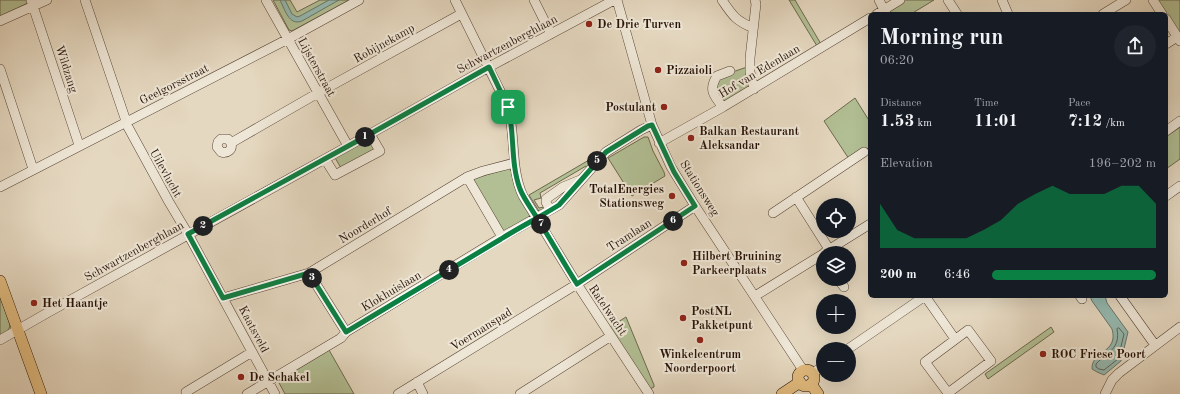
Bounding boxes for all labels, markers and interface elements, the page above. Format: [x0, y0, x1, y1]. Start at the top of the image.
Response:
street label: Schwartzenberghlaan [455, 13, 560, 76]
marker: De Drie Turven [584, 19, 594, 29]
place label: De Drie Turven [597, 19, 681, 31]
street label: Robijnekamp [352, 22, 417, 66]
button: share [1114, 25, 1156, 67]
text: Morning run [880, 27, 1003, 49]
street label: Lijsterstraat [295, 36, 337, 99]
street label: Hof van Edenlaan [717, 43, 803, 101]
street label: Wildzang [53, 44, 80, 95]
text: 06:20 [880, 54, 914, 67]
street label: Geelgorsstraat [138, 62, 211, 107]
marker: Pizzaioli [653, 65, 663, 75]
place label: Pizzaioli [666, 65, 712, 77]
pin [491, 90, 525, 124]
icon: arrive [497, 96, 519, 118]
text: Distance [880, 98, 921, 109]
text: Time [974, 98, 999, 109]
text: Pace [1068, 98, 1090, 109]
place label: Postulant [605, 102, 657, 114]
marker: Postulant [659, 102, 669, 112]
text: 1.53 [880, 113, 914, 130]
text: 11:01 [974, 113, 1018, 130]
text: 7:12 [1068, 113, 1102, 130]
text: km [914, 118, 932, 129]
text: /km [1102, 118, 1125, 129]
place label: Balkan Restaurant Aleksandar [699, 126, 800, 152]
pin: 1 [355, 127, 375, 147]
text: 1 [362, 131, 368, 142]
marker: Balkan Restaurant Aleksandar [686, 133, 696, 143]
street label: Uilevlucht [147, 147, 183, 200]
pin: 5 [587, 151, 607, 171]
text: 5 [594, 155, 600, 166]
text: Elevation [880, 157, 933, 170]
text: 196–202 m [1089, 157, 1156, 170]
street label: Stationsweg [677, 158, 721, 219]
place label: TotalEnergies Stationsweg [589, 184, 664, 210]
marker: TotalEnergies Stationsweg [667, 191, 677, 201]
map controls [816, 198, 856, 382]
button: locate [816, 198, 856, 238]
street label: Noorderhof [337, 205, 395, 246]
pin: 6 [663, 211, 683, 231]
pin: 7 [531, 214, 551, 234]
text: 6 [670, 215, 676, 226]
pin: 2 [193, 216, 213, 236]
street label: Tramlaan [605, 217, 654, 255]
text: 7 [538, 218, 544, 229]
street label: Schwartzenberghlaan [83, 219, 187, 284]
text: 2 [200, 220, 206, 231]
button: layers [816, 246, 856, 286]
place label: Hilbert Bruining Parkeerplaats [692, 251, 782, 277]
marker: Hilbert Bruining Parkeerplaats [679, 258, 689, 268]
pin: 4 [439, 260, 459, 280]
text: 4 [446, 264, 452, 275]
pin: 3 [302, 268, 322, 288]
text: 200 m [880, 268, 917, 281]
text: 6:46 [944, 268, 970, 281]
street label: Klokhuislaan [360, 269, 424, 314]
text: 3 [309, 272, 315, 283]
street label: Ratelwacht [586, 283, 628, 338]
button: + [816, 294, 856, 334]
marker: Het Haantje [29, 298, 39, 308]
place label: Het Haantje [42, 298, 108, 310]
street label: Kaatsveld [236, 304, 270, 355]
street label: Voermanspad [449, 306, 514, 354]
place label: PostNL Pakketpunt [691, 306, 753, 332]
marker: PostNL Pakketpunt [678, 313, 688, 323]
marker: Winkelcentrum Noorderpoort [695, 335, 705, 345]
button: − [816, 342, 856, 382]
place label: Winkelcentrum Noorderpoort [659, 349, 741, 375]
marker: ROC Friese Poort [1038, 349, 1048, 359]
place label: ROC Friese Poort [1051, 349, 1146, 361]
marker: De Schakel [236, 372, 246, 382]
place label: De Schakel [249, 372, 310, 384]

